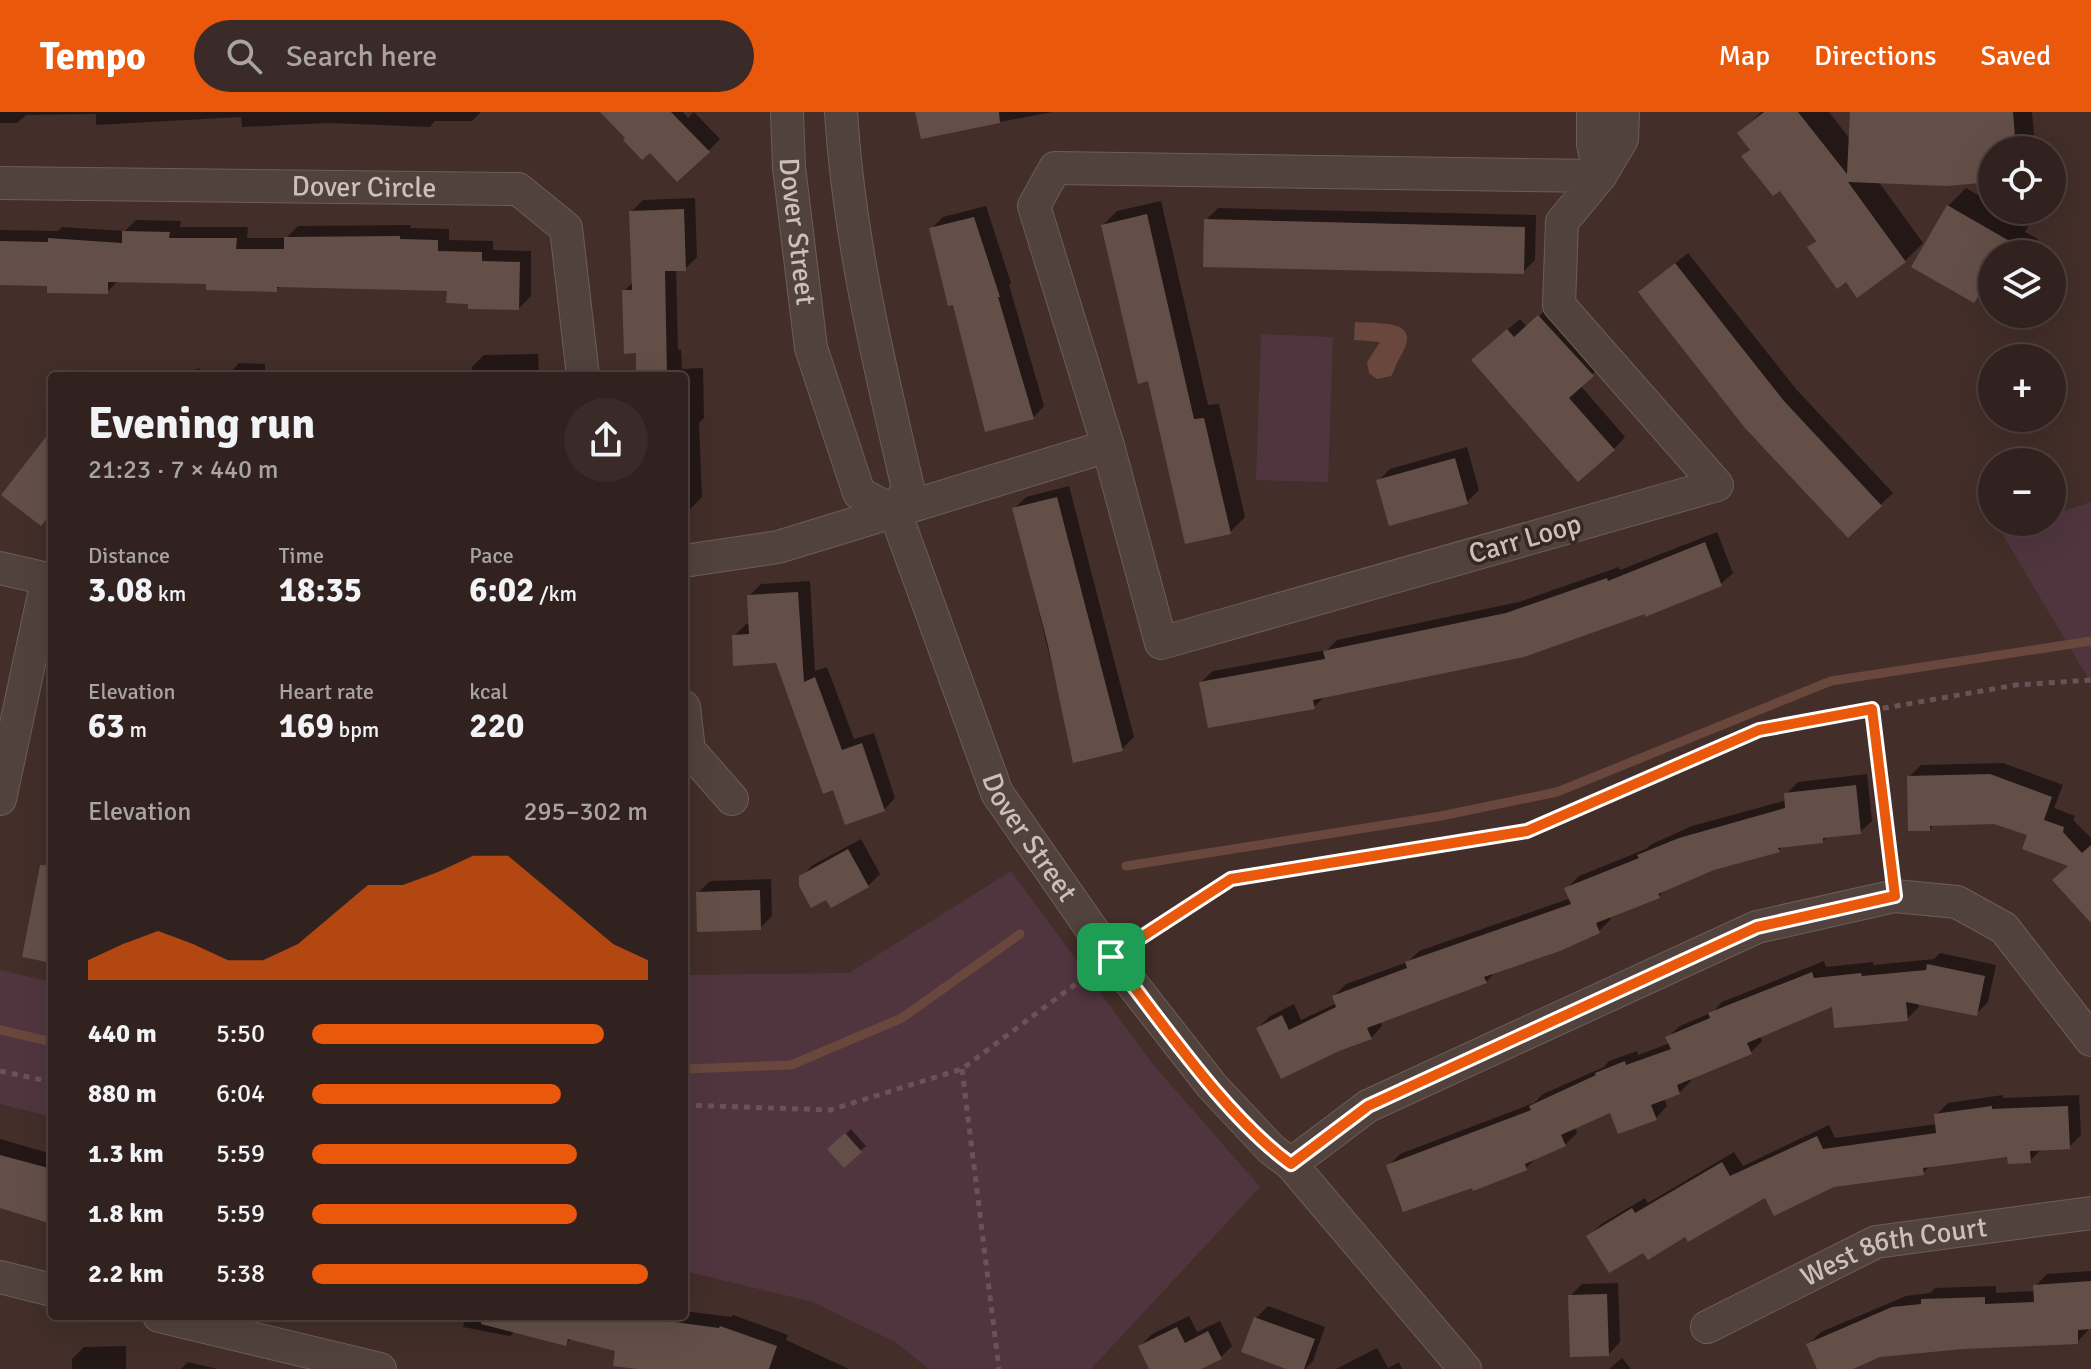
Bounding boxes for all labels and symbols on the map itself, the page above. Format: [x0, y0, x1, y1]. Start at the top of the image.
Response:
street label: Dover Street [772, 157, 823, 307]
street label: Dover Circle [291, 169, 437, 205]
street label: Carr Loop [1465, 507, 1585, 571]
street label: Dover Street [974, 768, 1084, 908]
pin [1077, 923, 1145, 991]
street label: West 86th Court [1795, 1210, 1989, 1294]

